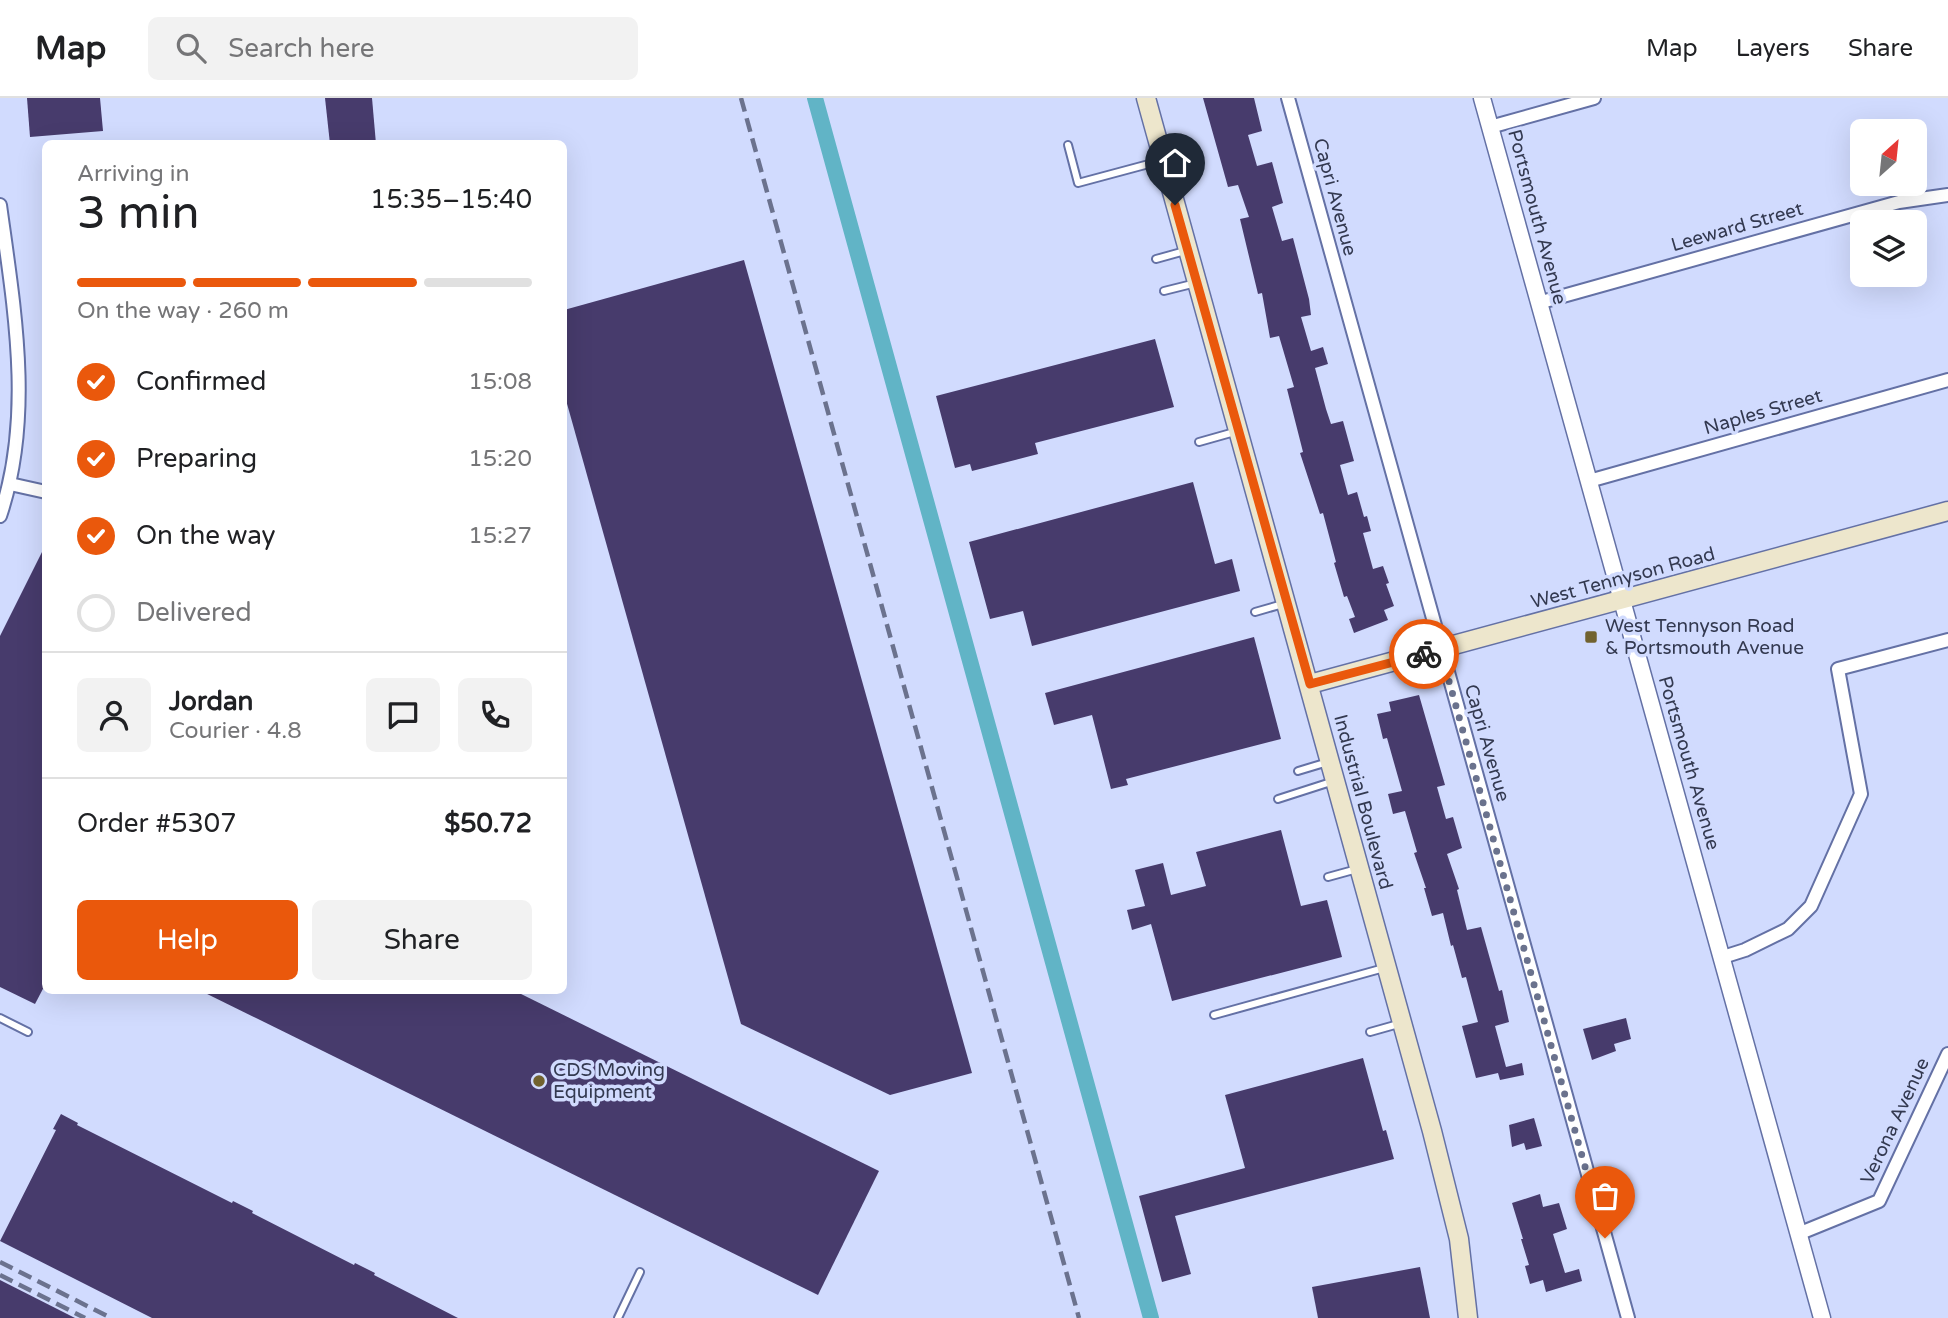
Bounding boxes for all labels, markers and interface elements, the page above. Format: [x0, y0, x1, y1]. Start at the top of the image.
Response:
search box [148, 17, 638, 80]
text: Map [35, 29, 106, 68]
icon: search [172, 29, 210, 67]
text: Search here [228, 33, 374, 64]
text: Map [1646, 34, 1698, 63]
text: Layers [1736, 34, 1810, 63]
text: Share [1848, 34, 1913, 63]
north arrow [1850, 119, 1927, 196]
map controls [1850, 119, 1927, 287]
street label: Portsmouth Avenue [1503, 127, 1571, 307]
pin [1145, 133, 1205, 205]
street label: Capri Avenue [1309, 136, 1361, 258]
icon: home [1156, 144, 1194, 182]
text: Arriving in [77, 160, 190, 188]
text: 15:35–15:40 [370, 184, 532, 215]
text: 3 min [77, 186, 200, 241]
street label: Leeward Street [1669, 198, 1805, 256]
button: layers [1850, 210, 1927, 287]
text: On the way · 260 m [77, 297, 289, 325]
icon: check [77, 363, 115, 401]
text: Confirmed [136, 366, 266, 397]
text: 15:08 [468, 368, 532, 396]
street label: Naples Street [1701, 385, 1825, 439]
icon: check [77, 440, 115, 478]
text: Preparing [136, 443, 257, 474]
text: 15:20 [468, 445, 532, 473]
icon: check [77, 517, 115, 555]
text: On the way [136, 520, 276, 551]
text: 15:27 [468, 522, 532, 550]
street label: West Tennyson Road [1529, 543, 1717, 613]
text: Delivered [136, 597, 252, 628]
place label: West Tennyson Road & Portsmouth Avenue [1605, 615, 1804, 659]
courier [1389, 619, 1459, 689]
marker: West Tennyson Road & Portsmouth Avenue [1583, 629, 1599, 645]
icon: bike [1405, 635, 1443, 673]
street label: Portsmouth Avenue [1654, 673, 1724, 853]
button: person [77, 678, 151, 752]
button: chat [366, 678, 440, 752]
button: phone [458, 678, 532, 752]
street label: Capri Avenue [1460, 682, 1514, 804]
text: Jordan [169, 686, 253, 717]
street label: Industrial Boulevard [1329, 712, 1397, 892]
text: Courier · 4.8 [169, 717, 302, 745]
text: Order #5307 [77, 808, 237, 839]
text: $50.72 [444, 808, 532, 839]
button: Help [77, 900, 298, 980]
button: Share [312, 900, 532, 980]
street label: Verona Avenue [1856, 1054, 1934, 1188]
place label: CDS Moving Equipment [553, 1059, 665, 1103]
marker: CDS Moving Equipment [531, 1073, 547, 1089]
pin [1575, 1166, 1635, 1238]
icon: bag [1586, 1177, 1624, 1215]

